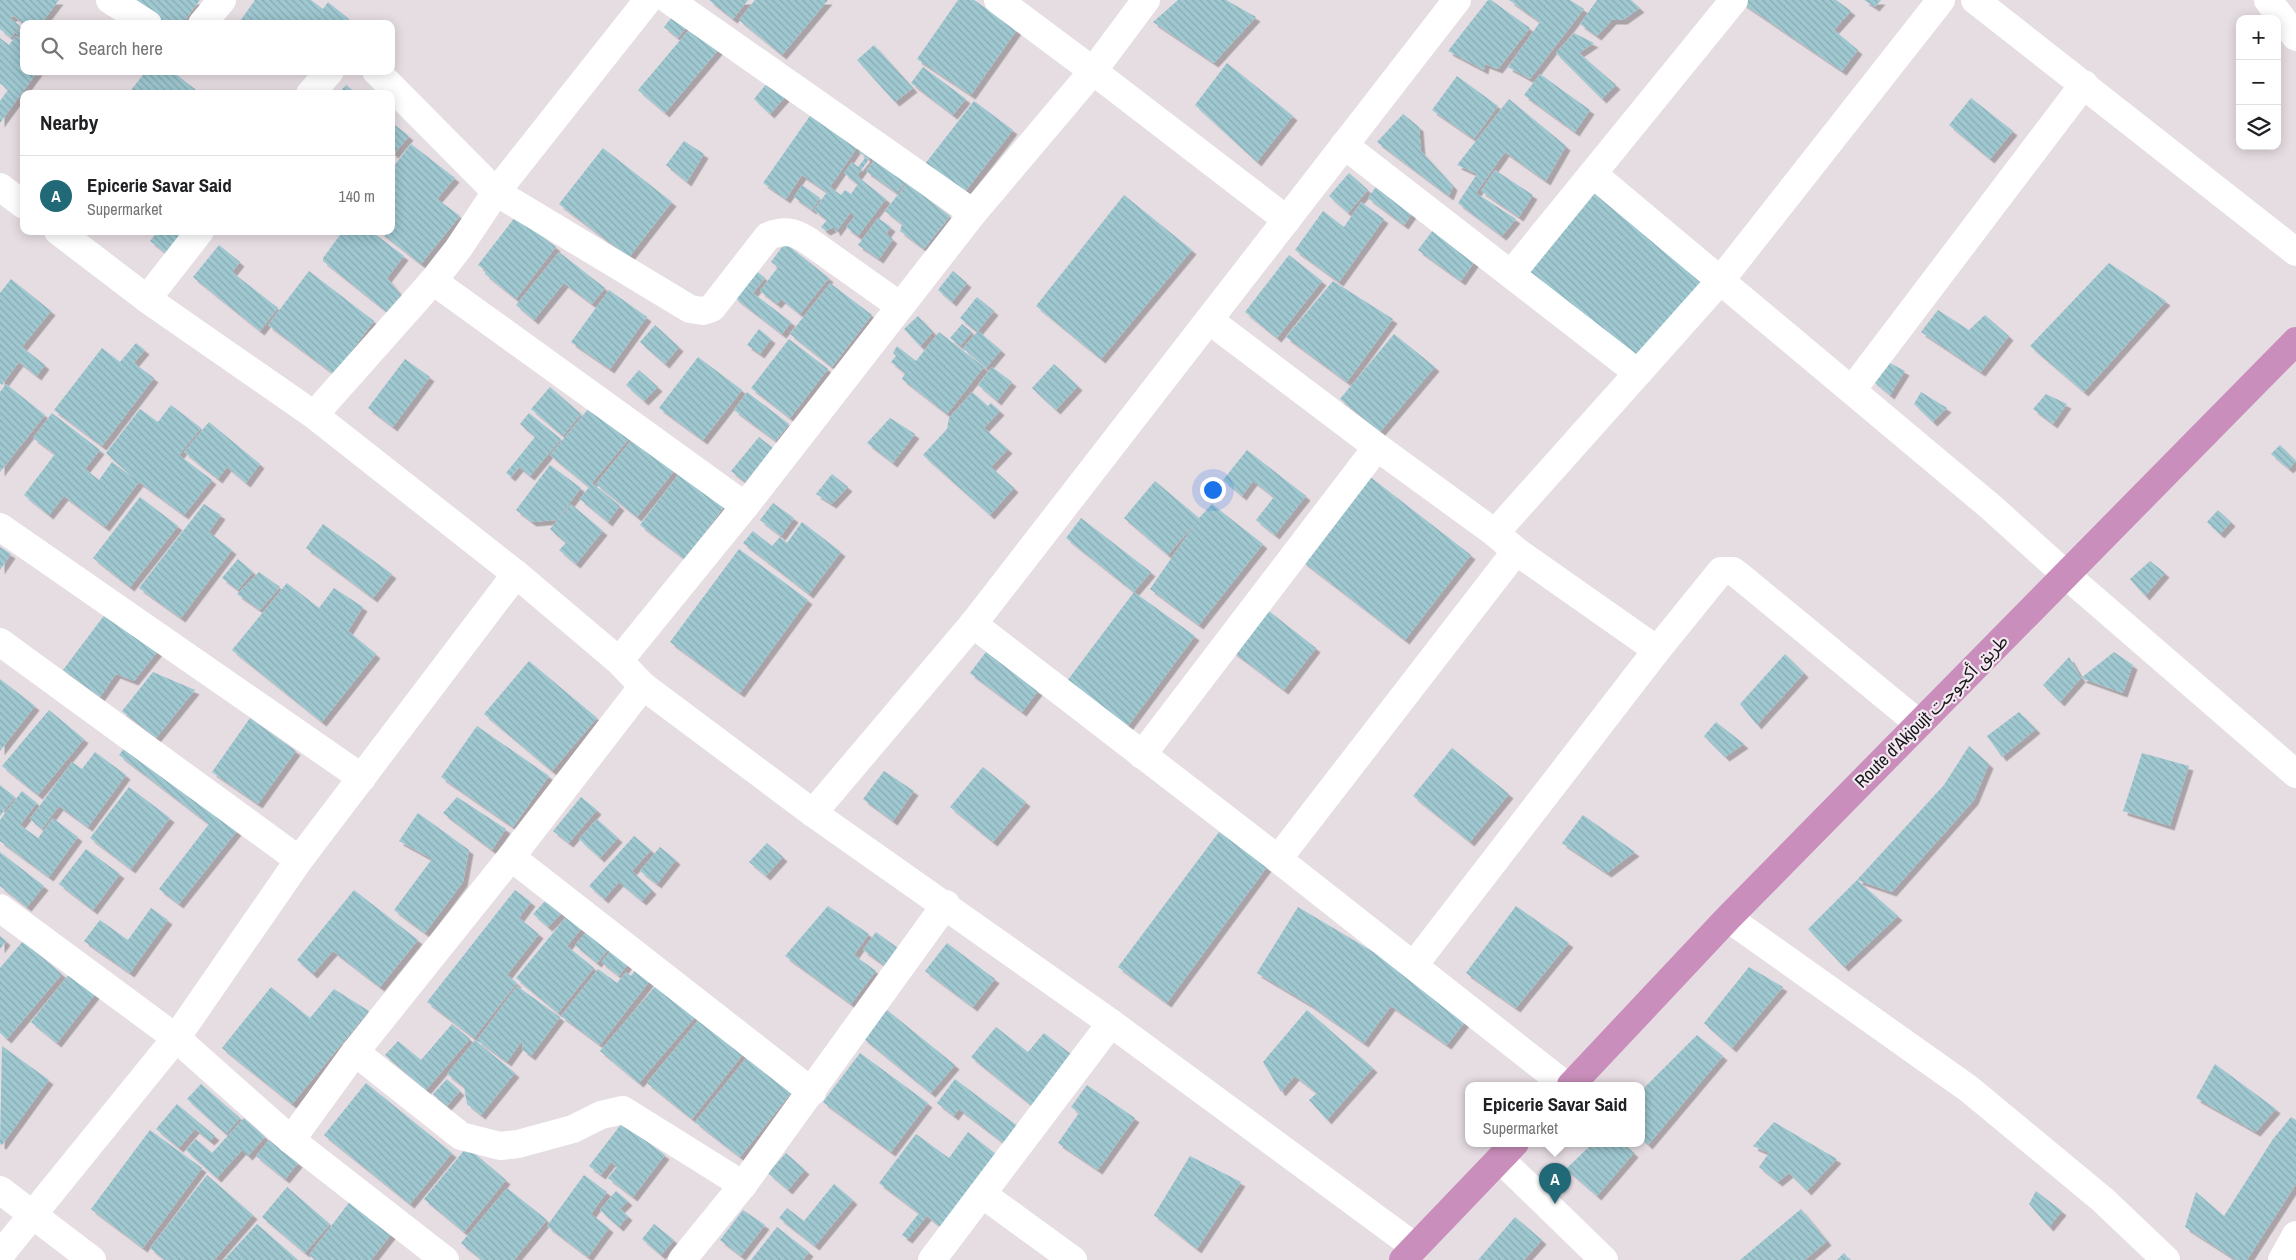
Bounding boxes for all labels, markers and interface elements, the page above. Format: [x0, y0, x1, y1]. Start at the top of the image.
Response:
map controls [2236, 15, 2281, 150]
button: + [2236, 15, 2281, 60]
search box [20, 20, 395, 75]
icon: search [38, 34, 66, 62]
text: Search here [78, 35, 163, 61]
button: − [2236, 60, 2281, 105]
button: layers [2236, 105, 2281, 150]
text: Nearby [40, 108, 98, 137]
text: Epicerie Savar Said [87, 172, 232, 198]
text: A [51, 185, 61, 207]
text: 140 m [339, 185, 375, 207]
text: Supermarket [87, 198, 162, 220]
your location [1200, 477, 1226, 503]
street label: Route d'Akjoujt طريق أكجوجت [1849, 629, 2013, 793]
popup [1465, 1082, 1645, 1147]
text: Epicerie Savar Said [1483, 1091, 1627, 1117]
text: Supermarket [1483, 1117, 1558, 1139]
pin: A [1539, 1163, 1571, 1204]

